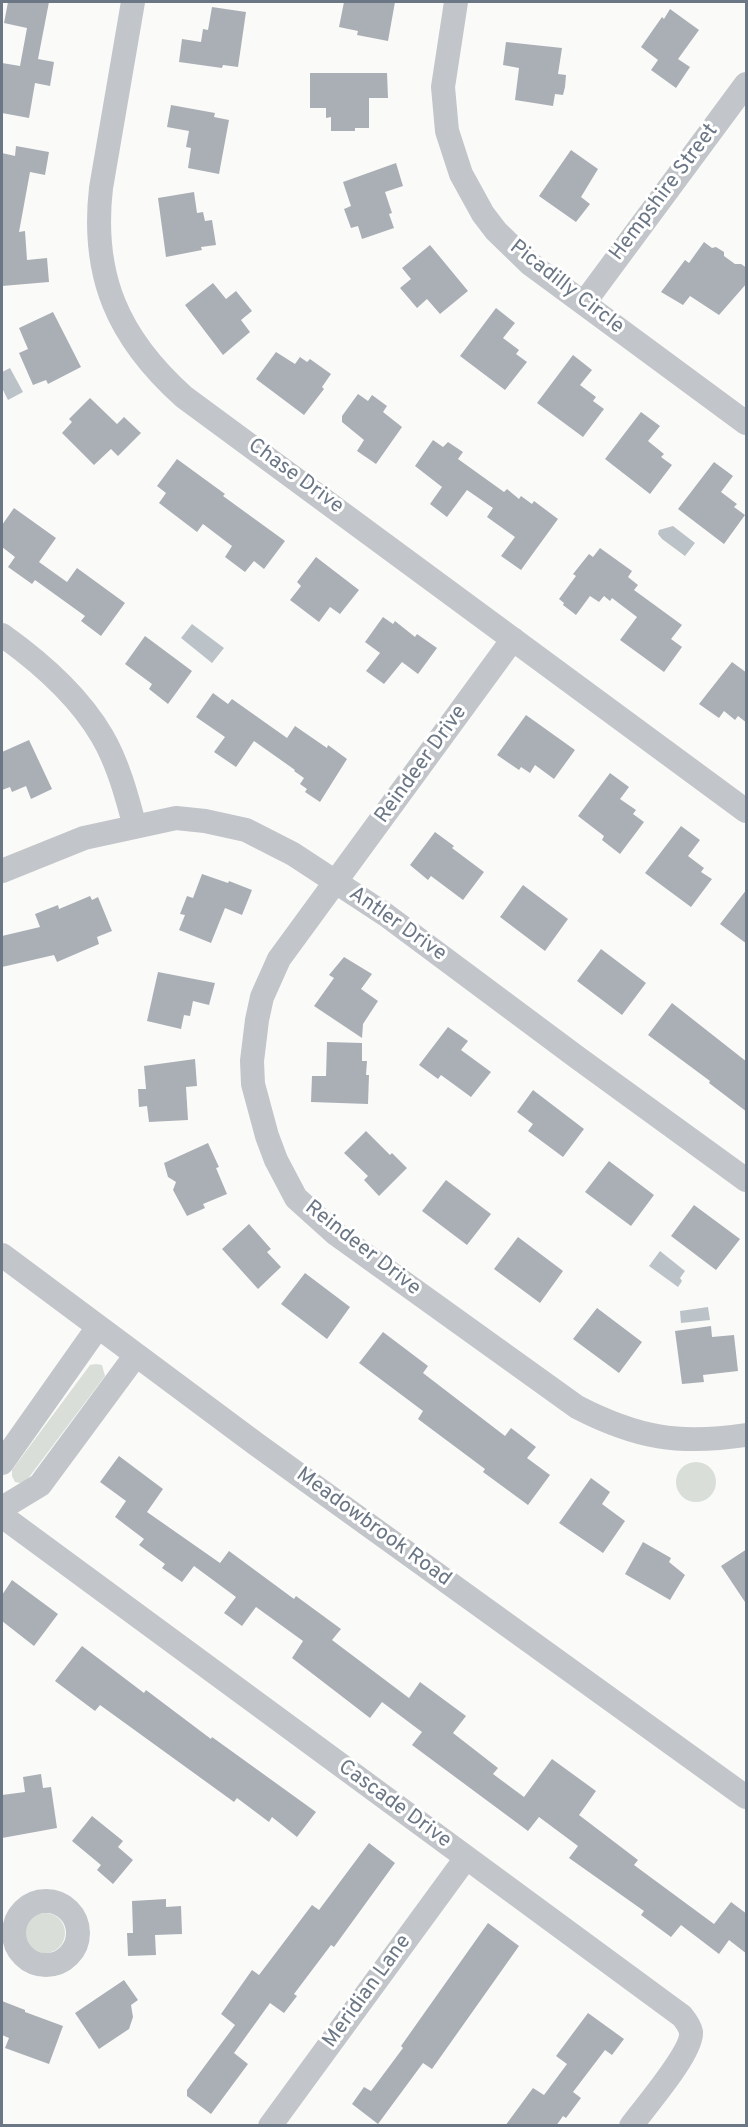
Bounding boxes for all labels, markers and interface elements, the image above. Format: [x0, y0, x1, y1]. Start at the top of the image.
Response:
street label: Hempshire Street [605, 120, 725, 266]
street label: Picadilly Circle [504, 236, 628, 340]
street label: Chase Drive [242, 434, 348, 520]
street label: Reindeer Drive [371, 701, 473, 829]
street label: Antler Drive [343, 882, 451, 968]
street label: Reindeer Drive [299, 1196, 425, 1302]
street label: Meadowbrook Road [291, 1463, 455, 1593]
street label: Cascade Drive [333, 1756, 455, 1854]
street label: Meridian Lane [319, 1931, 417, 2053]

